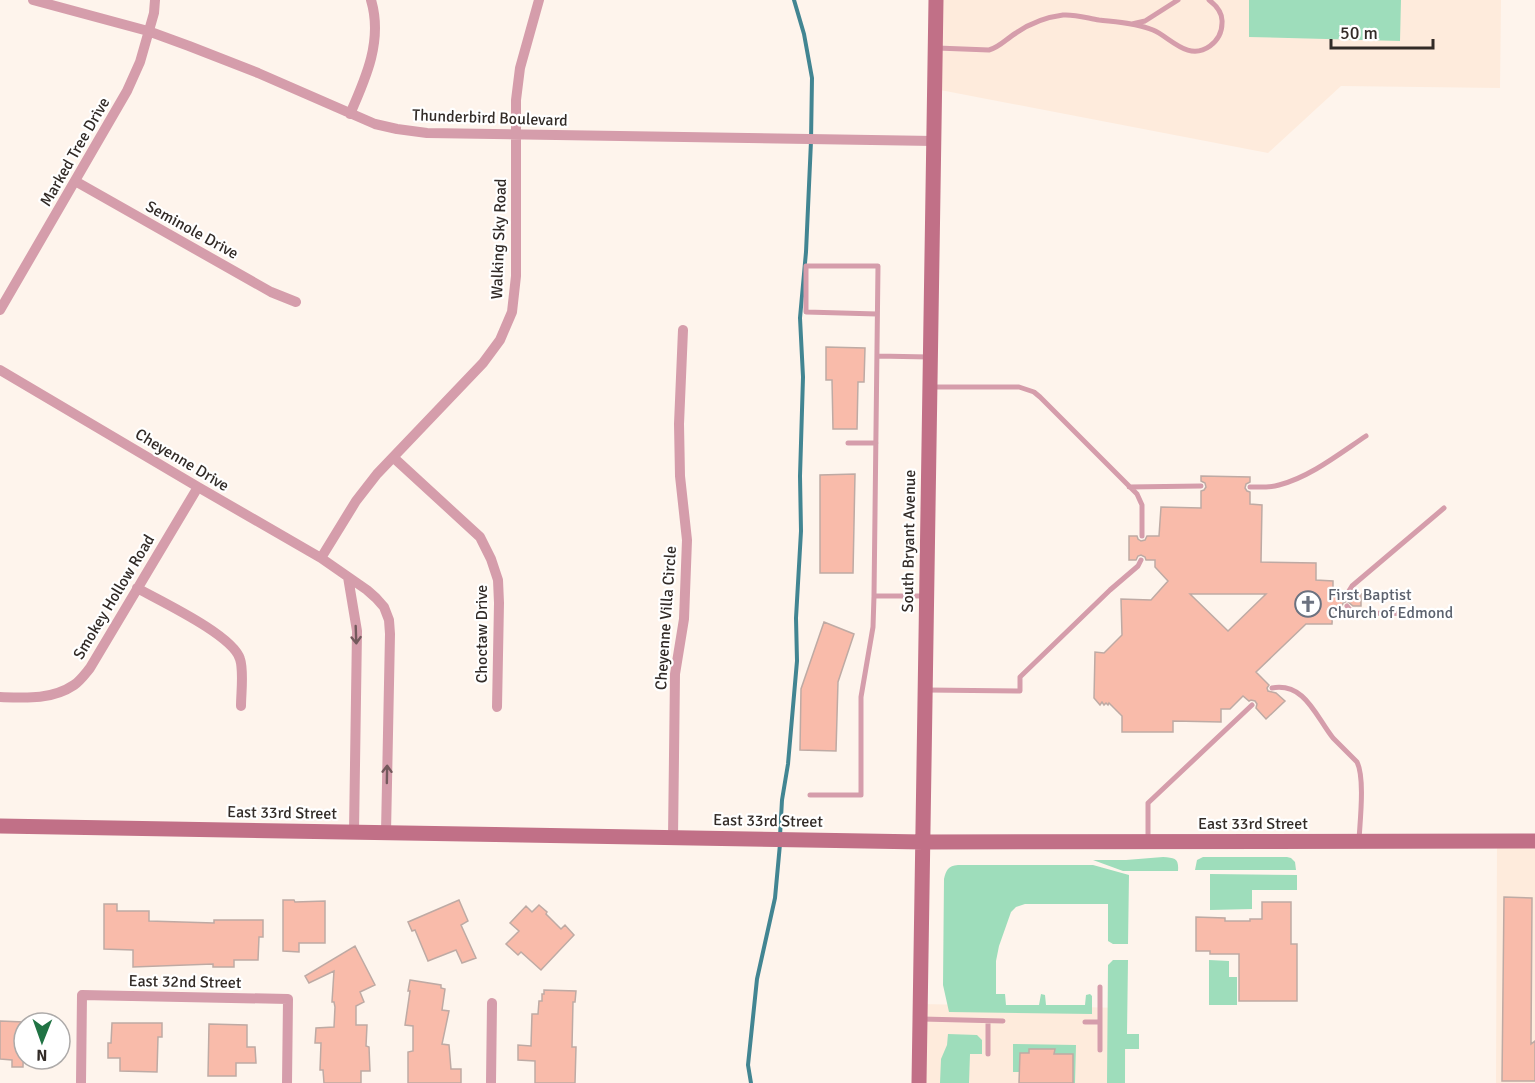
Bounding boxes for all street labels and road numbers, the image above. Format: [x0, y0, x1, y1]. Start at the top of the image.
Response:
street label: Marked Tree Drive [36, 94, 114, 210]
street label: Thunderbird Boulevard [412, 105, 568, 131]
street label: Walking Sky Road [487, 178, 511, 300]
street label: Seminole Drive [142, 196, 242, 264]
street label: Cheyenne Drive [131, 424, 233, 496]
street label: South Bryant Avenue [898, 469, 920, 613]
street label: Smokey Hollow Road [69, 531, 159, 663]
street label: Cheyenne Villa Circle [651, 545, 681, 691]
street label: Choctaw Drive [472, 585, 492, 683]
street label: East 33rd Street [227, 802, 337, 824]
street label: East 33rd Street [713, 810, 823, 832]
street label: East 33rd Street [1198, 814, 1308, 834]
street label: East 32nd Street [128, 971, 242, 993]

